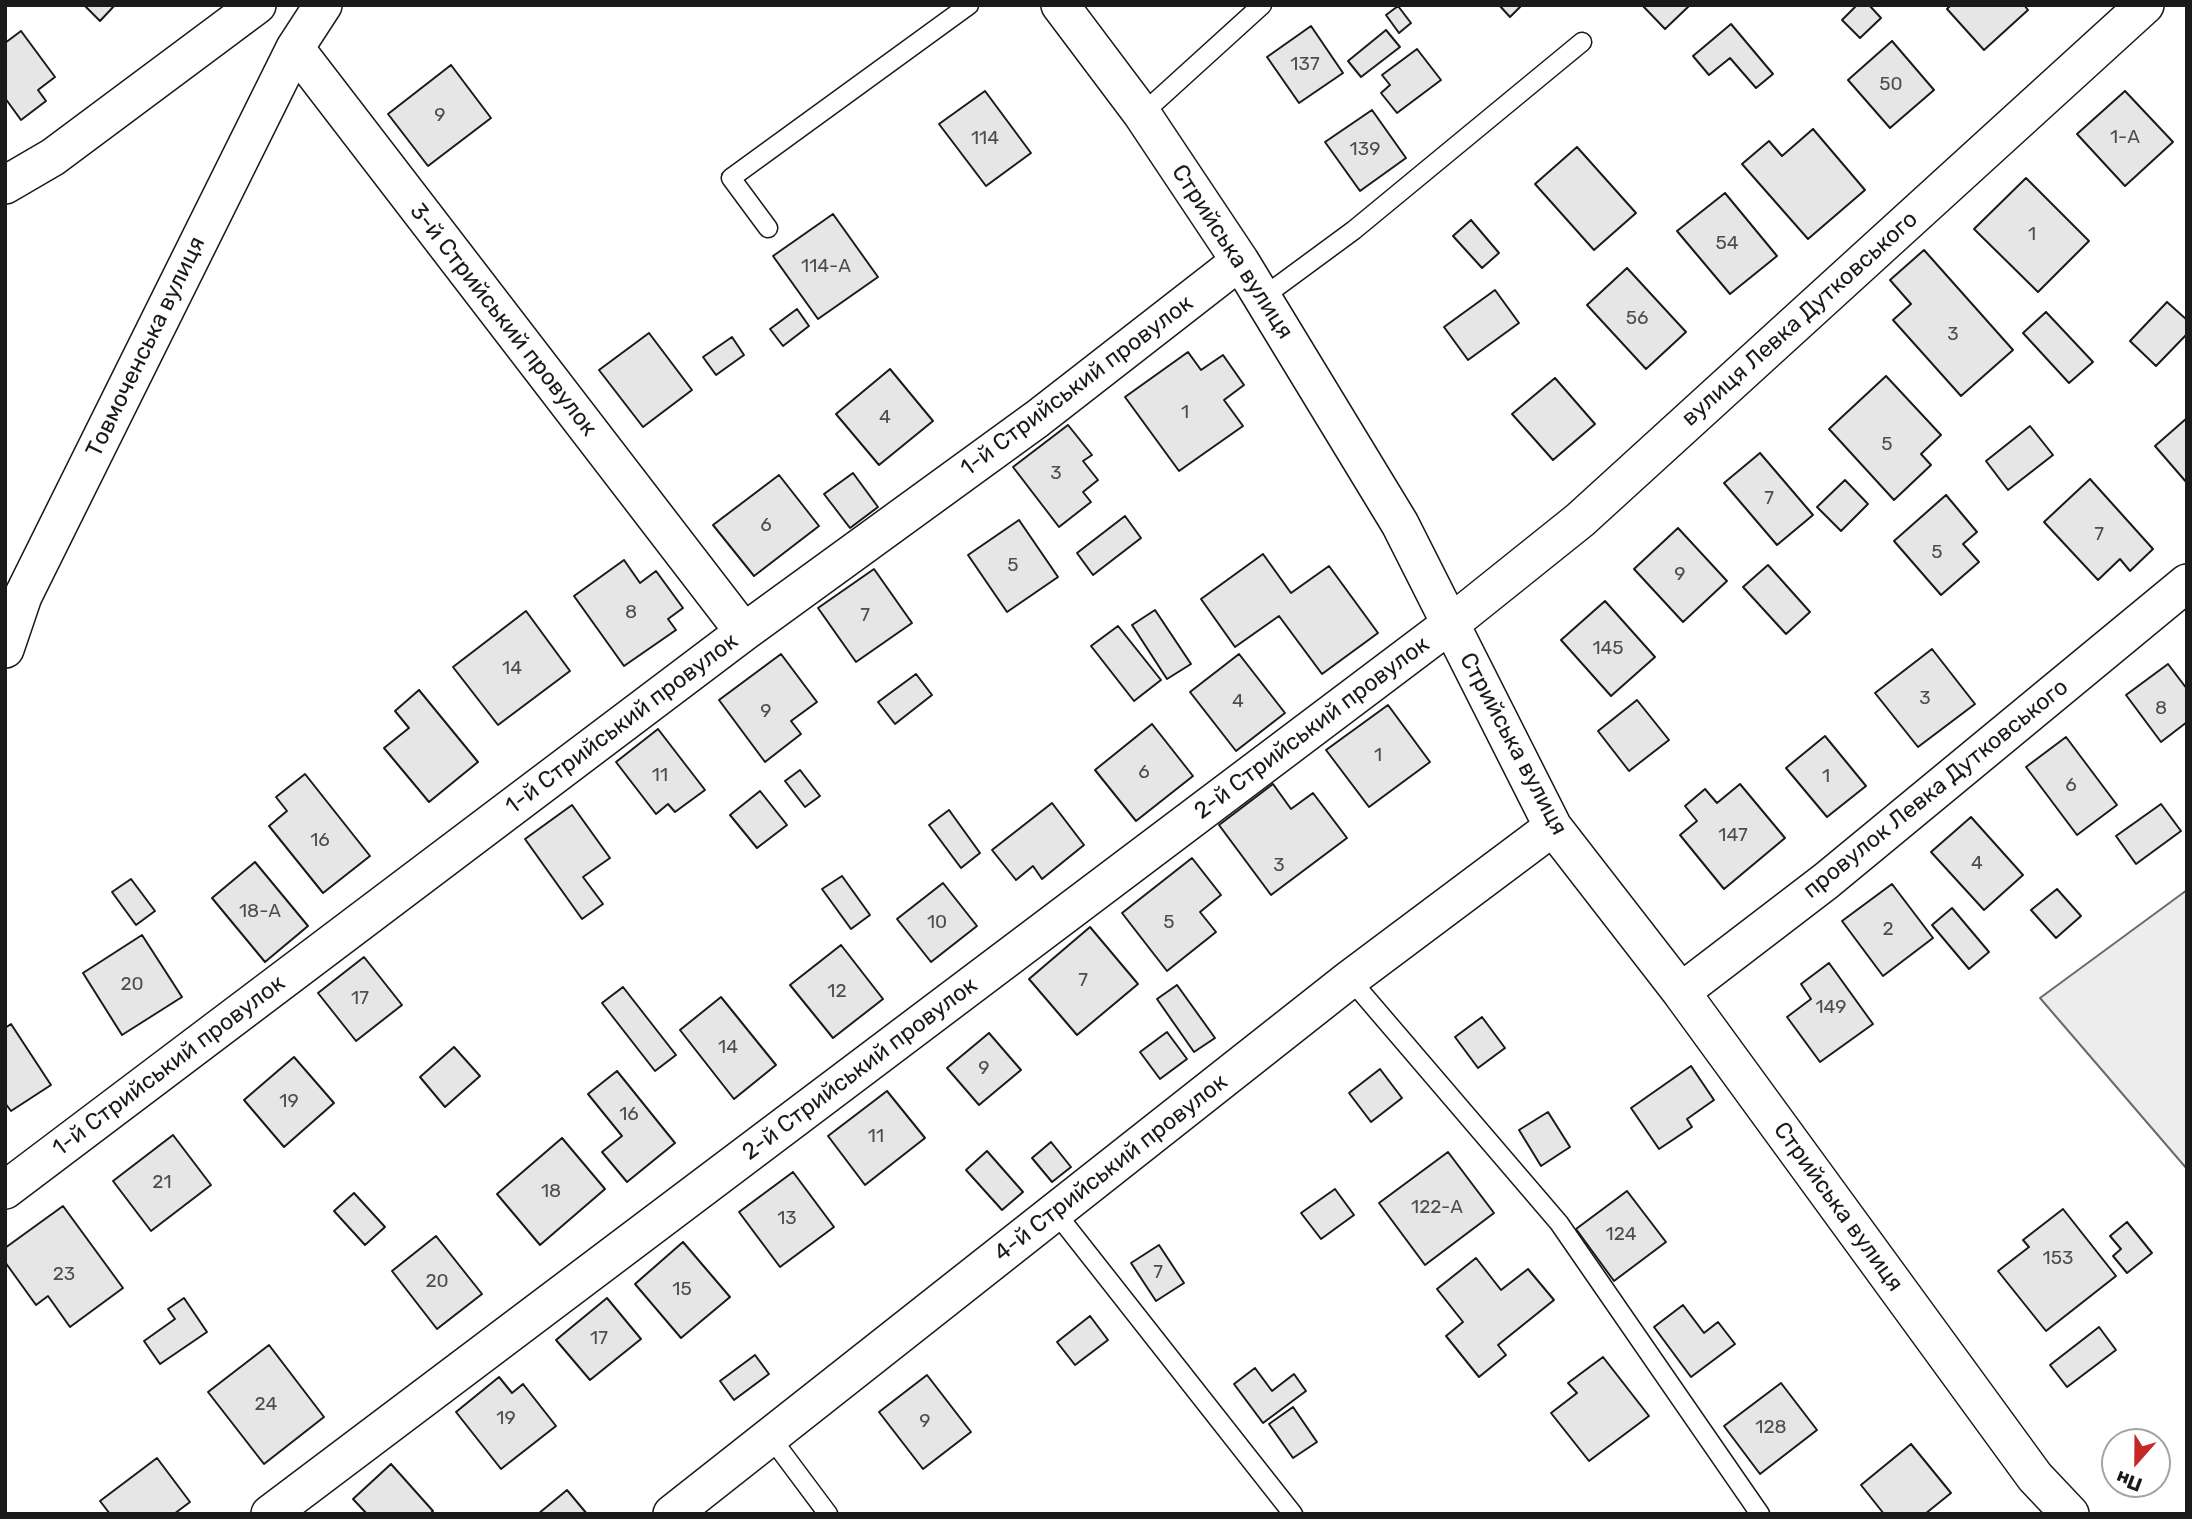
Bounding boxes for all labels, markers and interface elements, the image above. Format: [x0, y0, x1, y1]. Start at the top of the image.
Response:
house number: 137 [1290, 54, 1320, 76]
house number: 50 [1879, 74, 1903, 96]
house number: 9 [434, 105, 446, 127]
house number: 1-А [2110, 127, 2140, 149]
house number: 114 [971, 128, 999, 150]
house number: 139 [1350, 139, 1380, 161]
street label: Стрийська вулиця [1165, 160, 1299, 344]
street label: 3-й Стрийський провулок [404, 198, 602, 442]
street label: вулиця Левка Дутковського [1676, 206, 1924, 432]
house number: 1 [2028, 224, 2036, 246]
street label: Товмоченська вулиця [81, 232, 211, 462]
house number: 54 [1715, 233, 1739, 255]
house number: 114-А [801, 256, 851, 278]
street label: 1-й Стрийський провулок [955, 290, 1199, 482]
house number: 56 [1626, 308, 1648, 330]
house number: 3 [1947, 324, 1959, 346]
house number: 1 [1181, 402, 1189, 424]
house number: 4 [879, 407, 891, 429]
house number: 5 [1881, 434, 1893, 456]
house number: 3 [1050, 463, 1062, 485]
house number: 7 [1764, 488, 1774, 510]
house number: 6 [760, 515, 772, 537]
house number: 7 [2094, 524, 2104, 546]
house number: 5 [1931, 542, 1943, 564]
house number: 5 [1007, 555, 1019, 577]
house number: 9 [1674, 564, 1686, 586]
house number: 8 [625, 602, 637, 624]
house number: 7 [860, 605, 870, 627]
street label: 1-й Стрийський провулок [500, 628, 744, 820]
street label: 2-й Стрийський провулок [1189, 631, 1435, 825]
house number: 145 [1592, 638, 1624, 660]
street label: Стрийська вулиця [1453, 648, 1573, 840]
house number: 14 [502, 658, 522, 680]
street label: провулок Левка Дутковського [1798, 673, 2074, 905]
house number: 3 [1919, 688, 1931, 710]
house number: 4 [1232, 691, 1244, 713]
house number: 8 [2155, 698, 2167, 720]
house number: 9 [760, 701, 772, 723]
house number: 1 [1374, 745, 1382, 767]
house number: 6 [1138, 762, 1150, 784]
house number: 11 [652, 765, 668, 787]
house number: 1 [1822, 766, 1830, 788]
house number: 6 [2065, 775, 2077, 797]
house number: 147 [1718, 825, 1748, 847]
house number: 16 [310, 830, 330, 852]
house number: 4 [1971, 853, 1983, 875]
house number: 3 [1273, 855, 1285, 877]
house number: 18-А [239, 901, 281, 923]
house number: 10 [927, 912, 947, 934]
house number: 5 [1163, 912, 1175, 934]
house number: 2 [1882, 919, 1894, 941]
street label: 1-й Стрийський провулок [47, 970, 291, 1162]
house number: 7 [1078, 970, 1088, 992]
street label: 2-й Стрийський провулок [737, 972, 983, 1166]
house number: 20 [120, 974, 144, 996]
house number: 12 [827, 981, 847, 1003]
house number: 17 [351, 988, 369, 1010]
house number: 149 [1815, 997, 1847, 1019]
house number: 14 [718, 1037, 738, 1059]
house number: 9 [978, 1058, 990, 1080]
street label: 4-й Стрийський провулок [989, 1068, 1233, 1268]
house number: 19 [279, 1091, 299, 1113]
house number: 16 [619, 1104, 639, 1126]
street label: Стрийська вулиця [1767, 1117, 1909, 1297]
house number: 11 [868, 1126, 884, 1148]
house number: 21 [152, 1172, 172, 1194]
house number: 18 [541, 1181, 561, 1203]
house number: 122-А [1411, 1197, 1463, 1219]
house number: 13 [777, 1208, 797, 1230]
house number: 124 [1606, 1224, 1636, 1246]
house number: 153 [2043, 1248, 2073, 1270]
house number: 7 [1153, 1262, 1163, 1284]
house number: 23 [53, 1264, 75, 1286]
house number: 20 [425, 1271, 449, 1293]
house number: 15 [672, 1279, 692, 1301]
house number: 17 [590, 1328, 608, 1350]
house number: 24 [255, 1394, 277, 1416]
house number: 19 [496, 1408, 516, 1430]
house number: 9 [919, 1411, 931, 1433]
house number: 128 [1755, 1417, 1787, 1439]
north arrow [2101, 1428, 2171, 1498]
text: Пн [2113, 1466, 2145, 1497]

